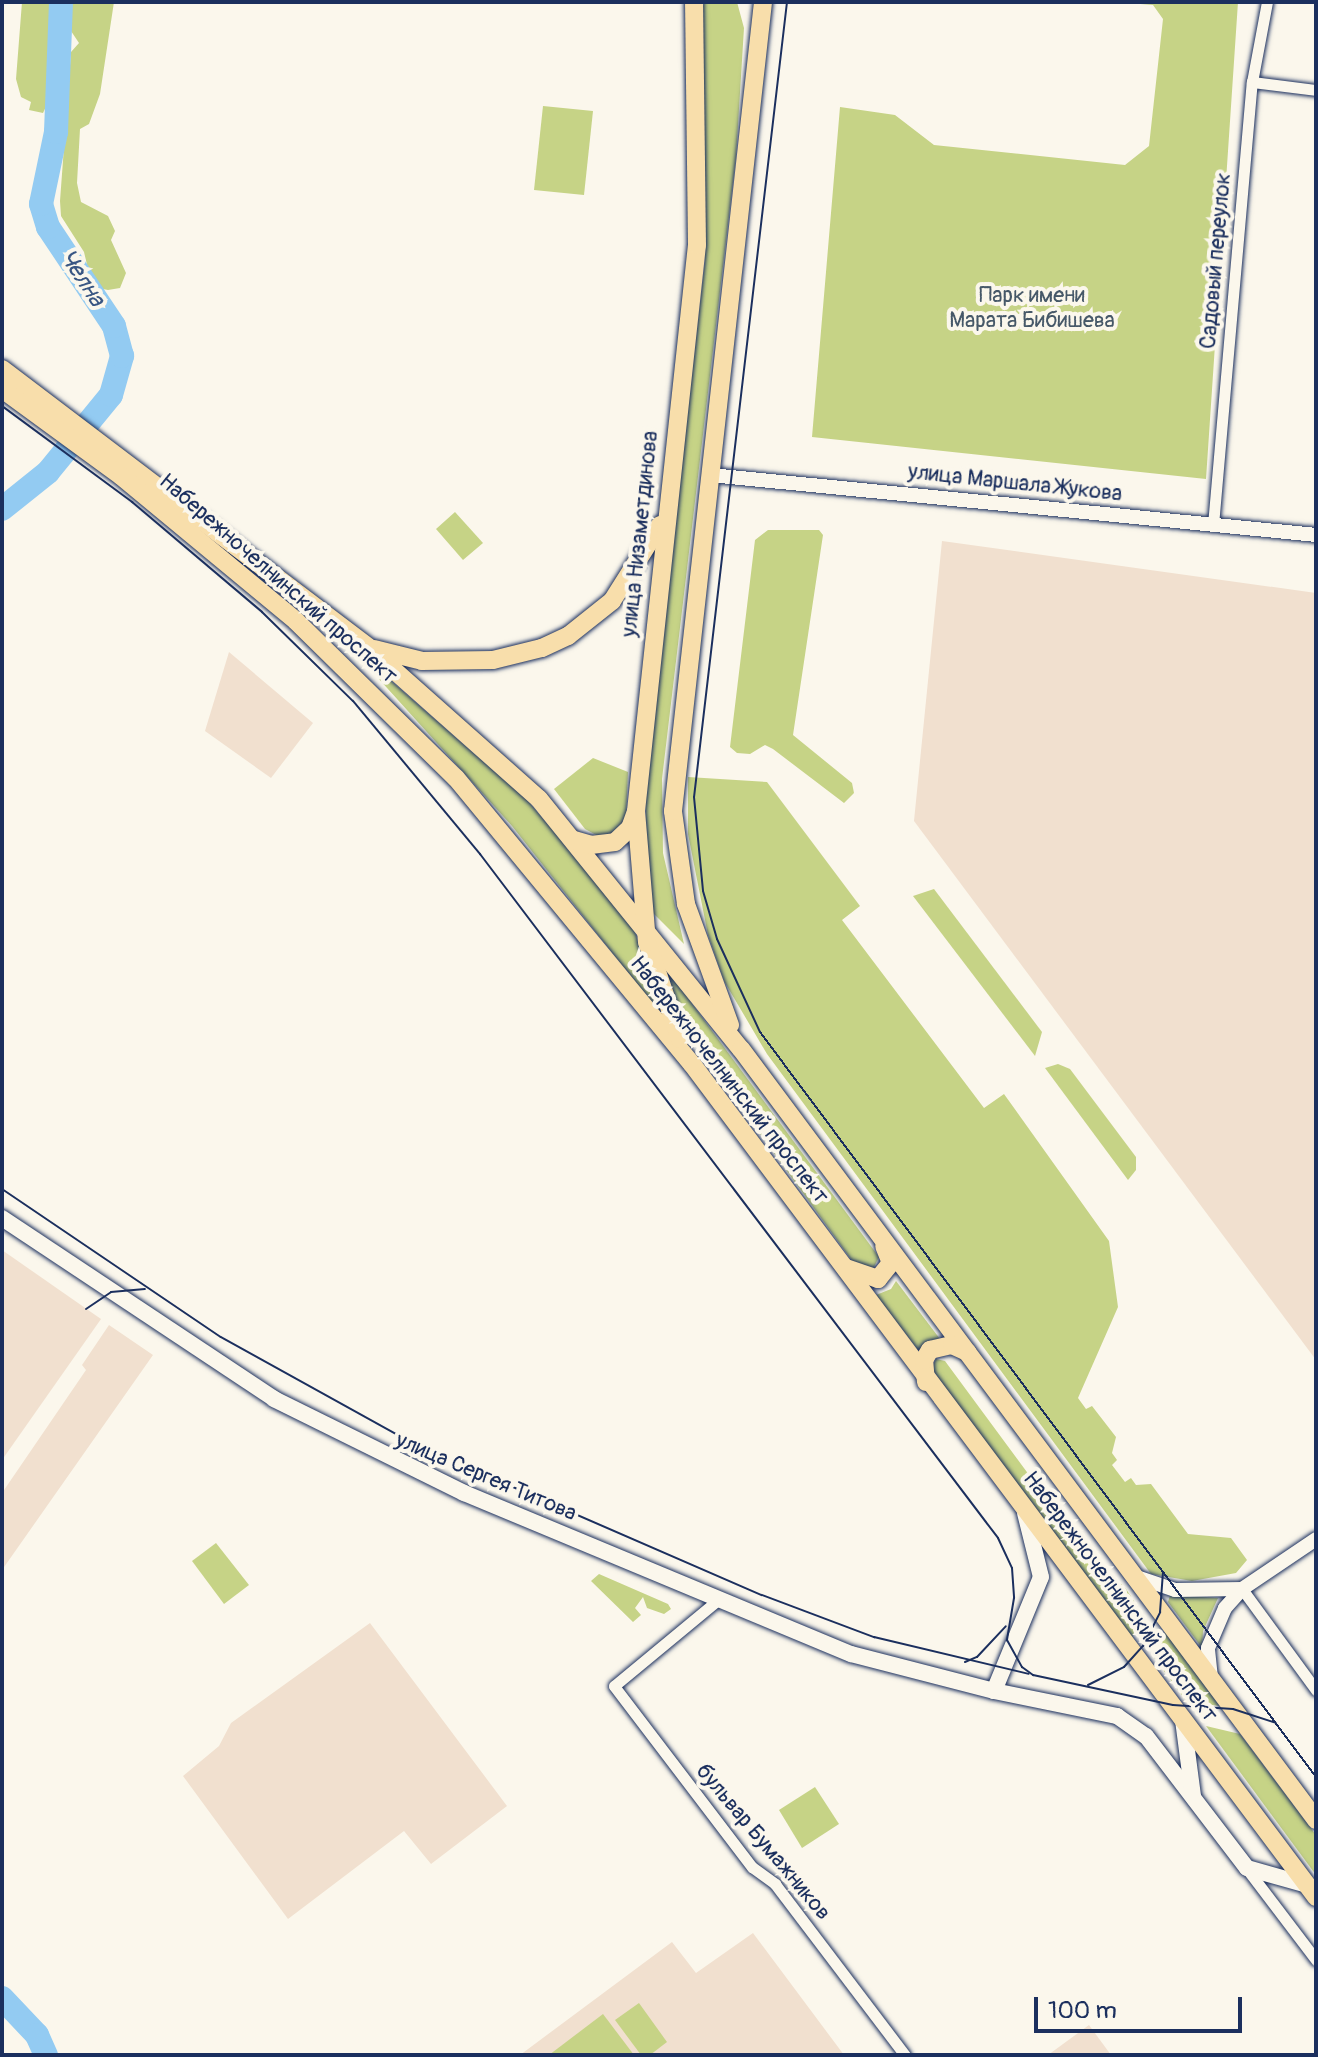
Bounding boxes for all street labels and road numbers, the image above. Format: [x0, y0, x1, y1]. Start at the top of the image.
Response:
street label: Садовый переулок [1195, 172, 1237, 350]
street label: улица Низаметдинова [616, 430, 664, 638]
street label: улица Маршала Жукова [907, 459, 1123, 507]
street label: Набережночелнинский проспект [153, 468, 403, 690]
street label: Набережночелнинский проспект [624, 951, 834, 1209]
street label: улица Сергея Титова [392, 1427, 580, 1527]
street label: Набережночелнинский проспект [1017, 1466, 1223, 1728]
street label: бульвар Бумажников [690, 1758, 836, 1926]

